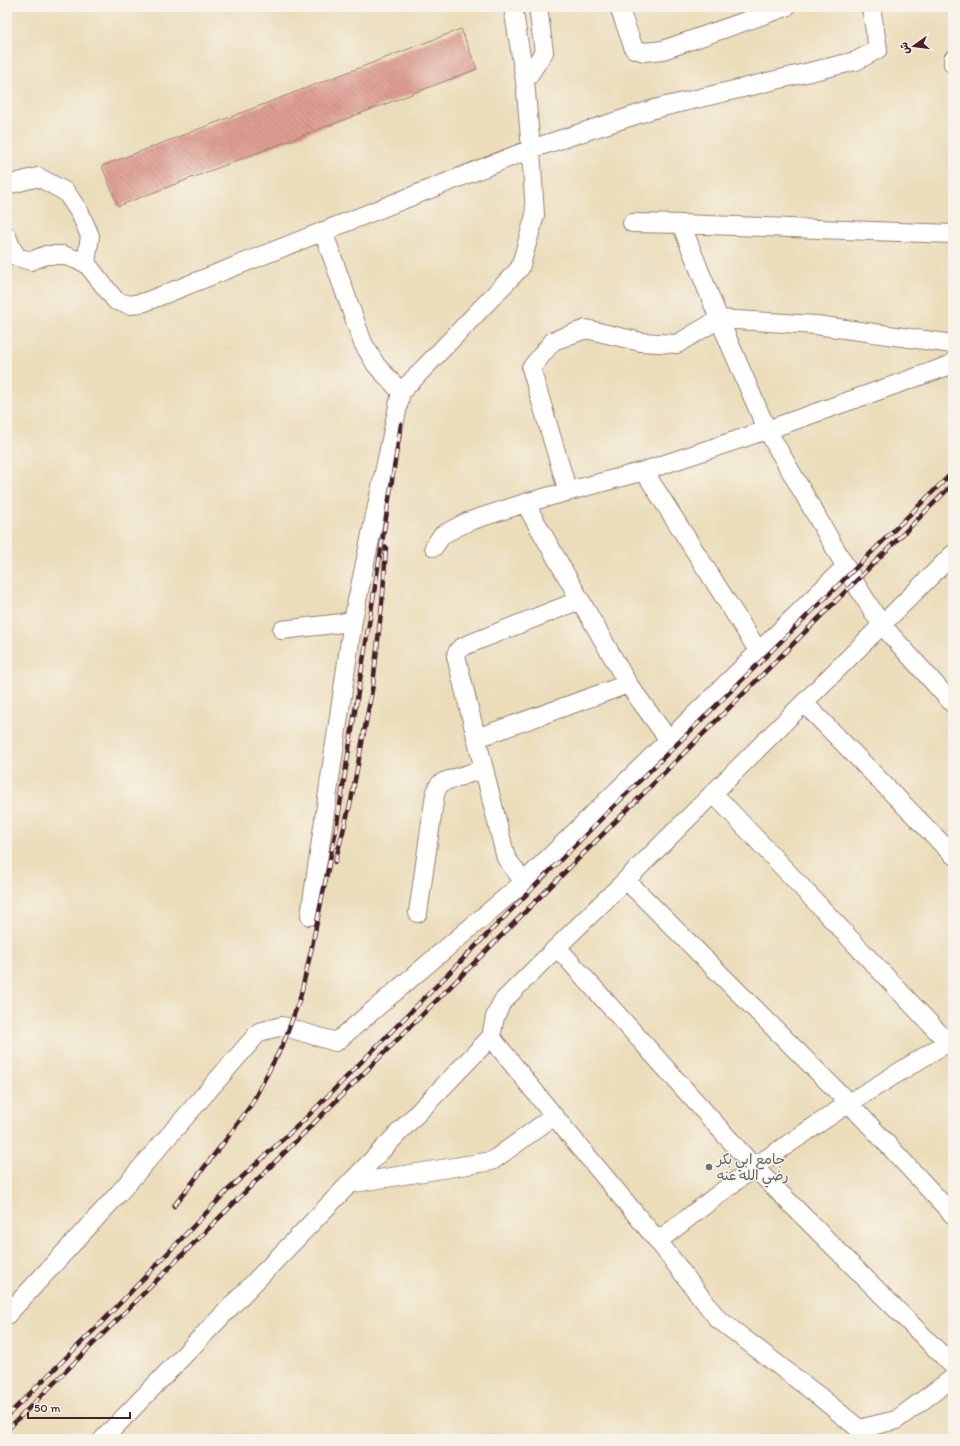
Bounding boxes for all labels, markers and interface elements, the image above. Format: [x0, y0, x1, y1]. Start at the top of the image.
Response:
north arrow [894, 26, 934, 66]
text: ش [897, 41, 913, 56]
place label: جامع ابي بكر رضي الله عنه [716, 1151, 789, 1188]
marker: جامع ابي بكر رضي الله عنه [704, 1162, 714, 1172]
scale bar [28, 1394, 130, 1420]
text: 50 m [34, 1401, 60, 1415]

